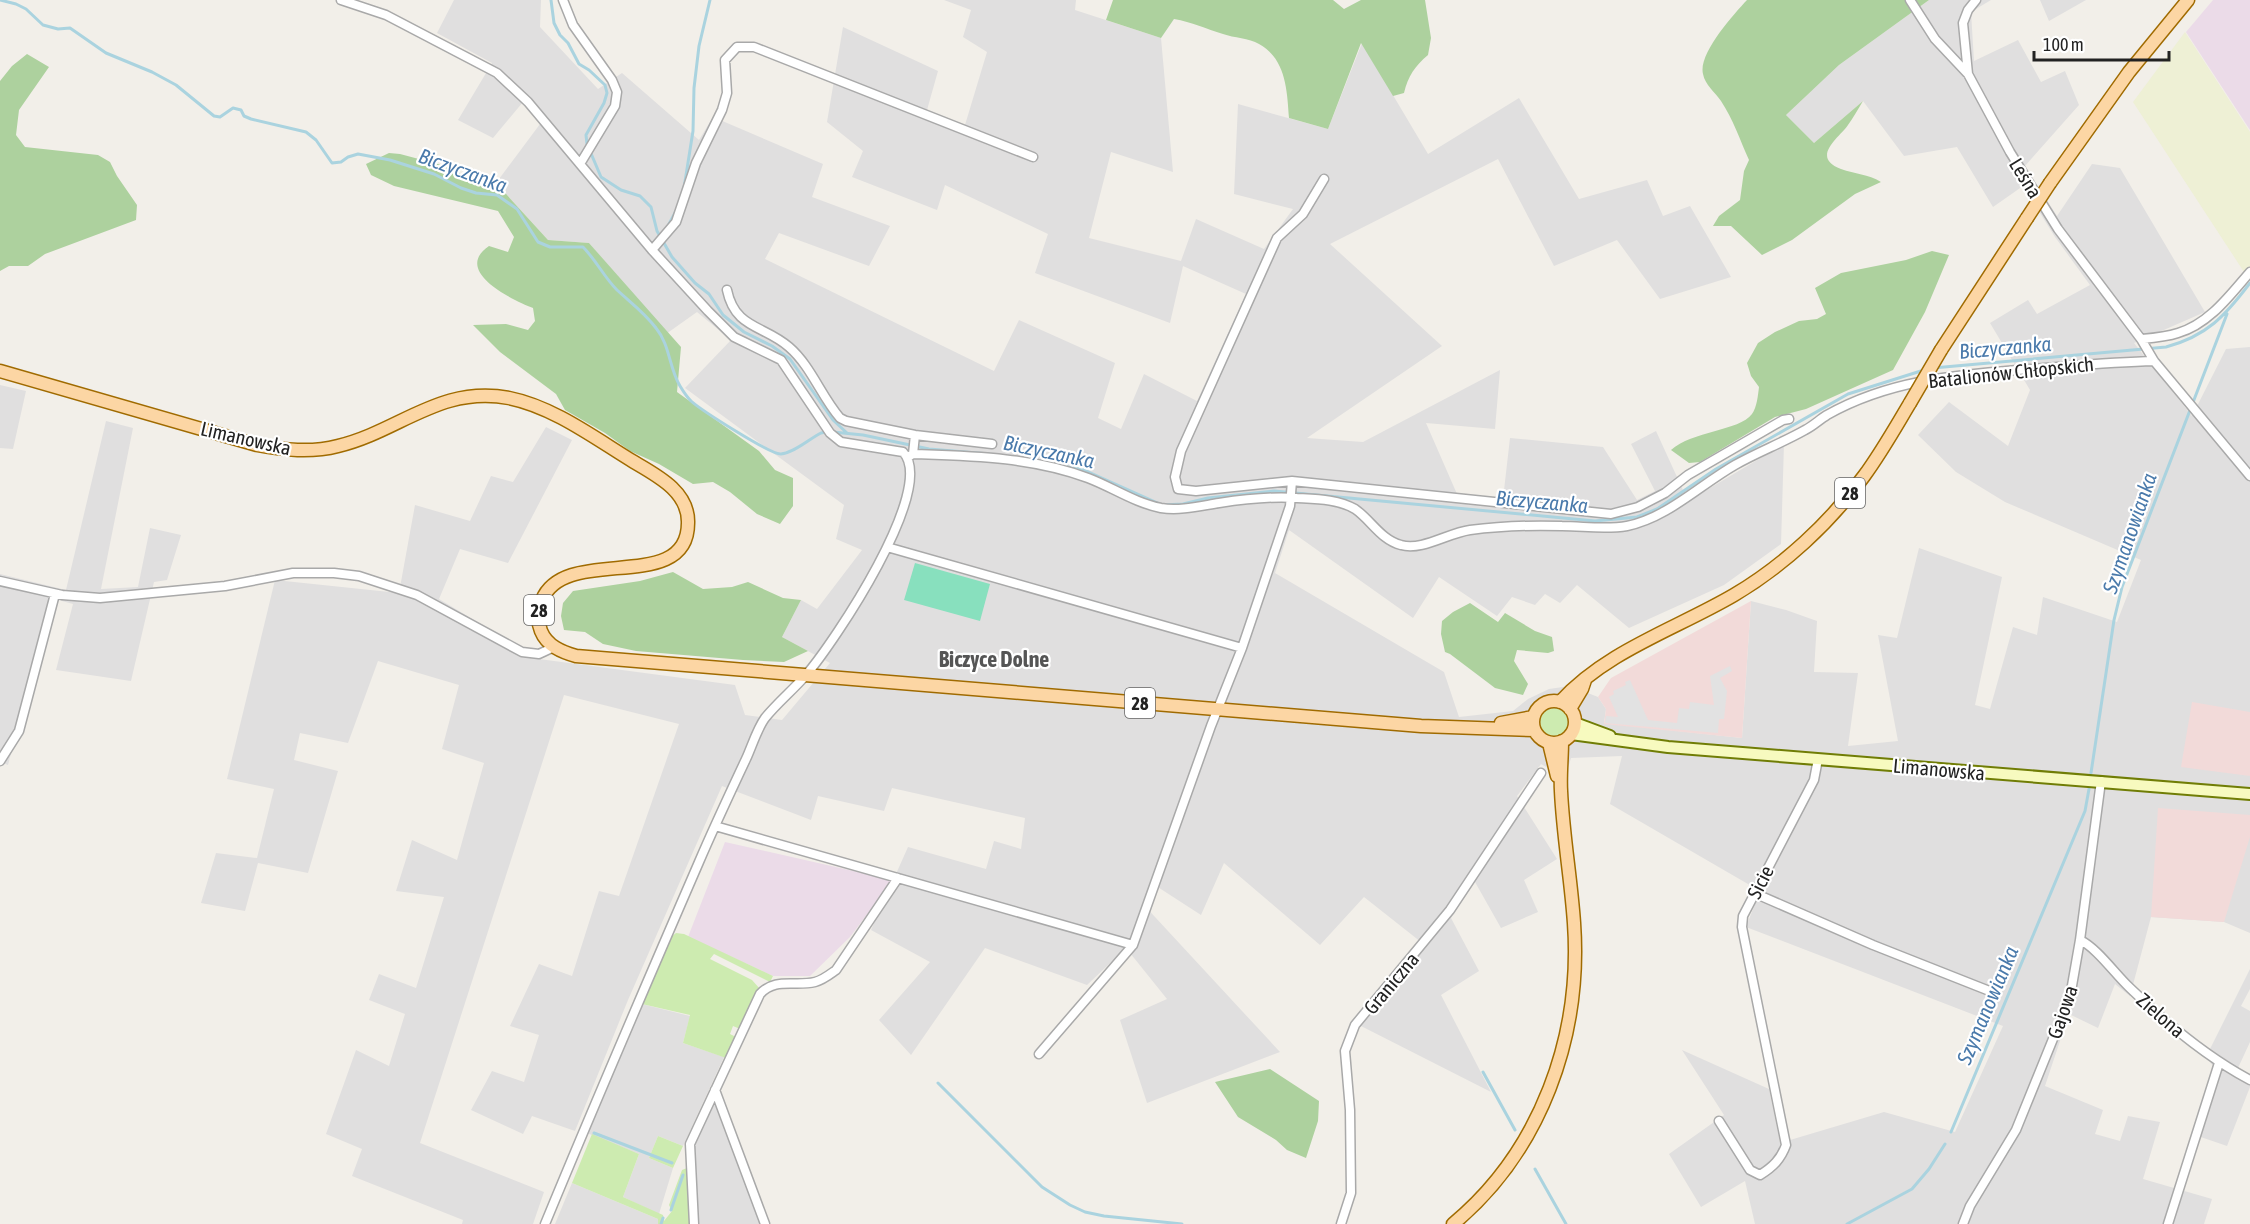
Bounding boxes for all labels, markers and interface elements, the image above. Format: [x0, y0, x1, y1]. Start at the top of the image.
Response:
scale bar [2034, 24, 2169, 62]
text: 100 m [2043, 34, 2084, 55]
water label: Biczyczanka [416, 143, 511, 197]
street label: Leśna [2005, 154, 2047, 202]
water label: Biczyczanka [1958, 331, 2052, 363]
street label: Batalionów Chłopskich [1927, 352, 2095, 392]
street label: Limanowska [199, 416, 293, 460]
water label: Biczyczanka [1001, 430, 1097, 472]
water label: Szymanowianka [2097, 469, 2161, 597]
road number: 28 [1835, 478, 1865, 508]
water label: Biczyczanka [1495, 485, 1589, 517]
road number: 28 [524, 595, 554, 625]
district label: Biczyce Dolne [939, 646, 1049, 672]
road number: 28 [1125, 688, 1155, 718]
street label: Limanowska [1892, 754, 1986, 784]
street label: Sicie [1742, 862, 1778, 902]
water label: Szymanowianka [1951, 942, 2023, 1068]
street label: Graniczna [1359, 948, 1423, 1018]
street label: Gajowa [2042, 982, 2082, 1042]
street label: Zielona [2132, 988, 2190, 1042]

